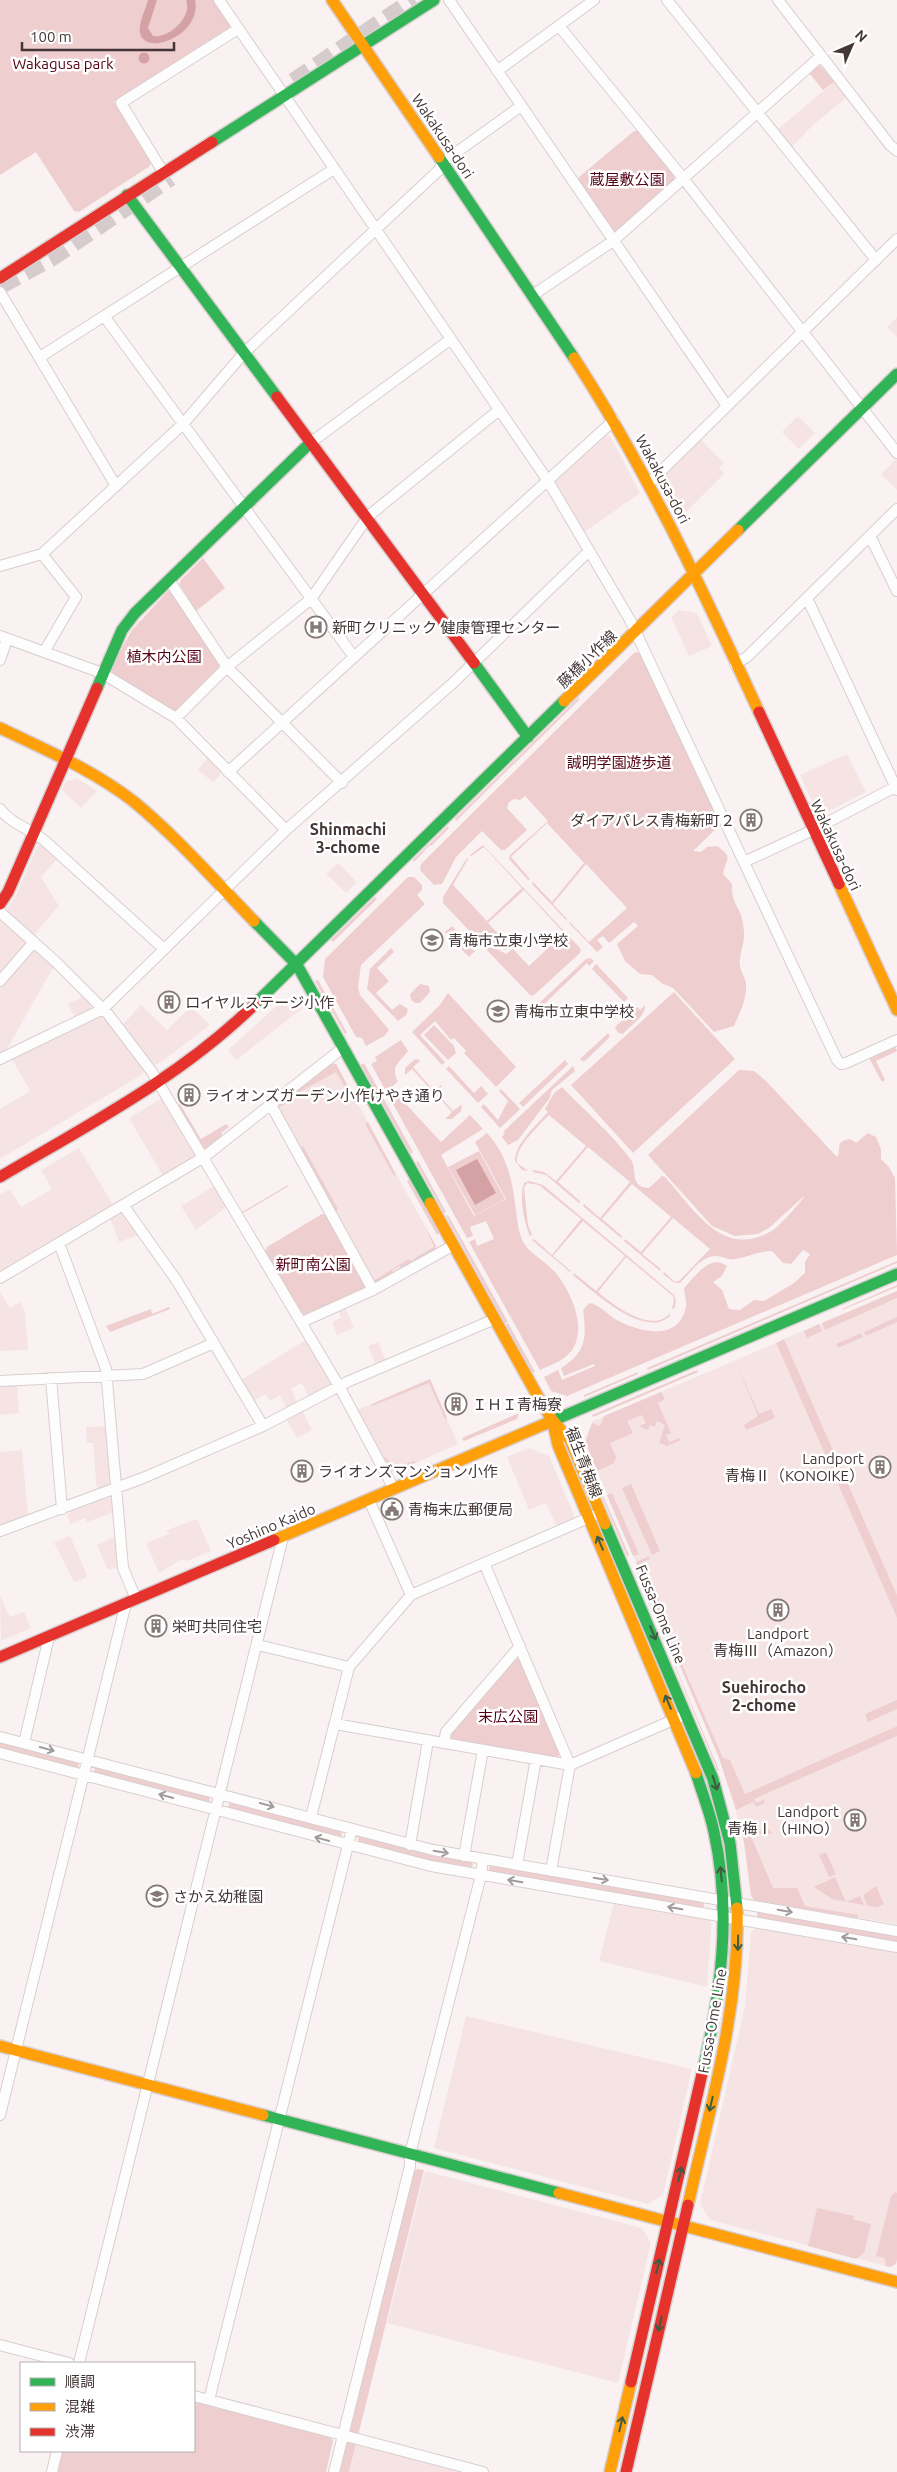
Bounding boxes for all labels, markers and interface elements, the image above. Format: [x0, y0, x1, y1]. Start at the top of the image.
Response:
scale bar [22, 20, 175, 52]
north arrow [827, 20, 877, 70]
text: N [852, 26, 871, 45]
text: 100 m [30, 28, 72, 45]
park label: Wakagusa park [12, 55, 114, 72]
street label: Wakakusa-dori [409, 91, 477, 181]
park label: 蔵屋敷公園 [589, 171, 665, 188]
street label: Wakakusa-dori [632, 432, 694, 526]
hospital icon: 新町クリニック 健康管理センター [304, 615, 328, 639]
place label: 新町クリニック 健康管理センター [332, 619, 560, 636]
street label: 藤橋小作線 [554, 627, 620, 691]
park label: 植木内公園 [126, 648, 202, 665]
park label: 誠明学園遊歩道 [566, 754, 672, 771]
street label: Wakakusa-dori [808, 797, 864, 893]
building icon: ダイアパレス青梅新町２ [739, 808, 763, 832]
place label: ダイアパレス青梅新町２ [570, 812, 735, 829]
district label: Shinmachi 3-chome [310, 820, 386, 856]
school or university icon: 青梅市立東小学校 [420, 928, 444, 952]
place label: 青梅市立東小学校 [448, 932, 568, 949]
building icon: ロイヤルステージ小作 [157, 990, 181, 1014]
place label: ロイヤルステージ小作 [185, 994, 334, 1011]
school or university icon: 青梅市立東中学校 [486, 999, 510, 1023]
place label: 青梅市立東中学校 [514, 1003, 634, 1020]
building icon: ライオンズガーデン小作けやき通り [177, 1083, 201, 1107]
place label: ライオンズガーデン小作けやき通り [205, 1087, 445, 1104]
park label: 新町南公園 [275, 1256, 351, 1273]
building icon: ＩＨＩ青梅寮 [444, 1392, 468, 1416]
place label: ＩＨＩ青梅寮 [472, 1396, 562, 1413]
street label: 福生青梅線 [563, 1424, 605, 1500]
place label: Landport 青梅Ⅱ（KONOIKE） [725, 1450, 864, 1484]
building icon: Landport 青梅Ⅱ（KONOIKE） [868, 1455, 892, 1479]
building icon: ライオンズマンション小作 [290, 1459, 314, 1483]
place label: ライオンズマンション小作 [318, 1463, 498, 1480]
public building icon: 青梅末広郵便局 [380, 1497, 404, 1521]
street label: Yoshino Kaido [224, 1500, 318, 1552]
place label: 青梅末広郵便局 [408, 1501, 513, 1518]
one-way arrow [595, 1536, 604, 1551]
street label: Fussa-Ome Line [633, 1562, 689, 1666]
building icon: Landport 青梅Ⅲ（Amazon） [766, 1598, 790, 1622]
building icon: 栄町共同住宅 [144, 1614, 168, 1638]
place label: 栄町共同住宅 [172, 1618, 262, 1635]
one-way arrow [648, 1625, 658, 1640]
place label: Landport 青梅Ⅲ（Amazon） [713, 1625, 843, 1659]
district label: Suehirocho 2-chome [722, 1678, 806, 1714]
one-way arrow [663, 1695, 672, 1710]
park label: 末広公園 [478, 1708, 538, 1725]
one-way arrow [39, 1745, 55, 1755]
one-way arrow [710, 1775, 720, 1791]
one-way arrow [158, 1791, 174, 1800]
one-way arrow [259, 1801, 275, 1811]
place label: Landport 青梅Ⅰ（HINO） [727, 1803, 839, 1837]
building icon: Landport 青梅Ⅰ（HINO） [843, 1808, 867, 1832]
one-way arrow [315, 1833, 331, 1843]
one-way arrow [433, 1847, 449, 1857]
one-way arrow [716, 1866, 726, 1882]
one-way arrow [508, 1875, 524, 1885]
one-way arrow [593, 1875, 609, 1885]
school or university icon: さかえ幼稚園 [145, 1884, 169, 1908]
place label: さかえ幼稚園 [173, 1888, 263, 1905]
one-way arrow [668, 1903, 684, 1913]
one-way arrow [777, 1907, 793, 1917]
one-way arrow [841, 1933, 857, 1943]
one-way arrow [733, 1935, 743, 1951]
street label: Fussa-Ome Line [694, 1967, 730, 2075]
one-way arrow [706, 2095, 715, 2111]
one-way arrow [676, 2167, 685, 2183]
one-way arrow [654, 2259, 663, 2275]
one-way arrow [655, 2316, 664, 2332]
legend [20, 2362, 195, 2452]
text: 順調 [65, 2373, 95, 2390]
text: 混雑 [65, 2398, 95, 2415]
one-way arrow [617, 2417, 626, 2433]
text: 渋滞 [65, 2423, 95, 2440]

